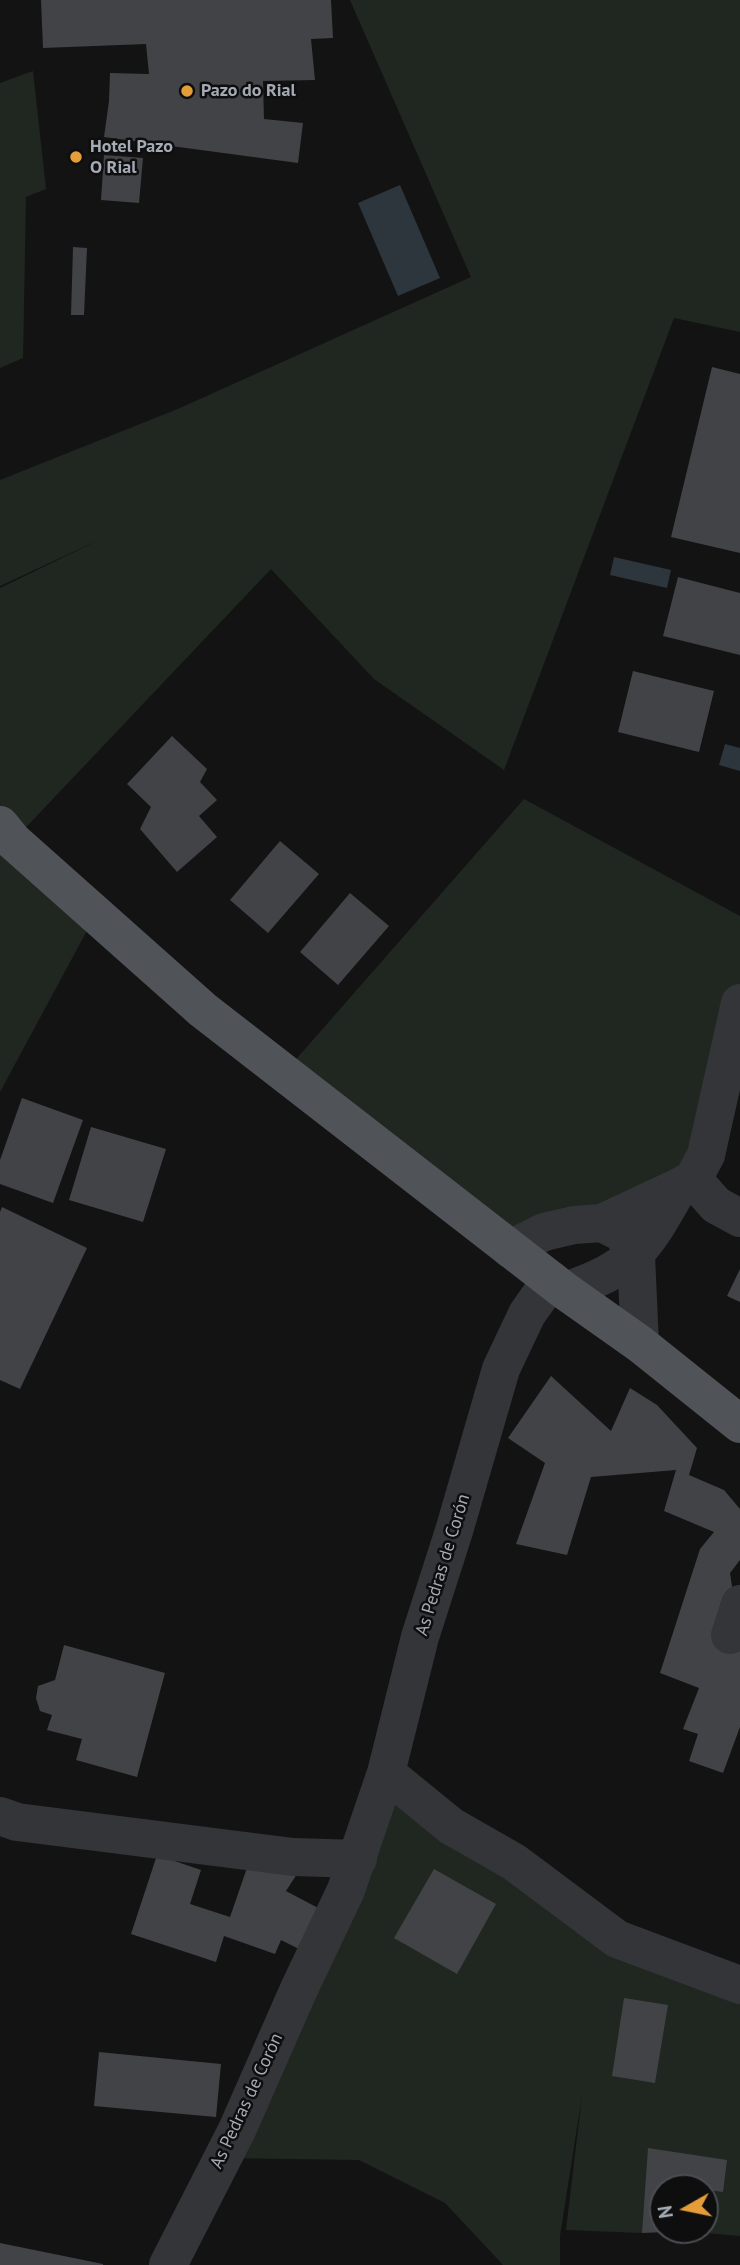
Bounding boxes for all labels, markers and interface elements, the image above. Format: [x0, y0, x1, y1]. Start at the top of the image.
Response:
place label: Pazo do Rial [201, 80, 296, 102]
marker: Pazo do Rial [179, 83, 195, 99]
place label: Hotel Pazo O Rial [90, 136, 173, 178]
marker: Hotel Pazo O Rial [68, 149, 84, 165]
street label: As Pedras de Corón [411, 1491, 475, 1639]
street label: As Pedras de Corón [206, 2030, 288, 2172]
north arrow [649, 2174, 719, 2244]
text: N [652, 2204, 678, 2220]

